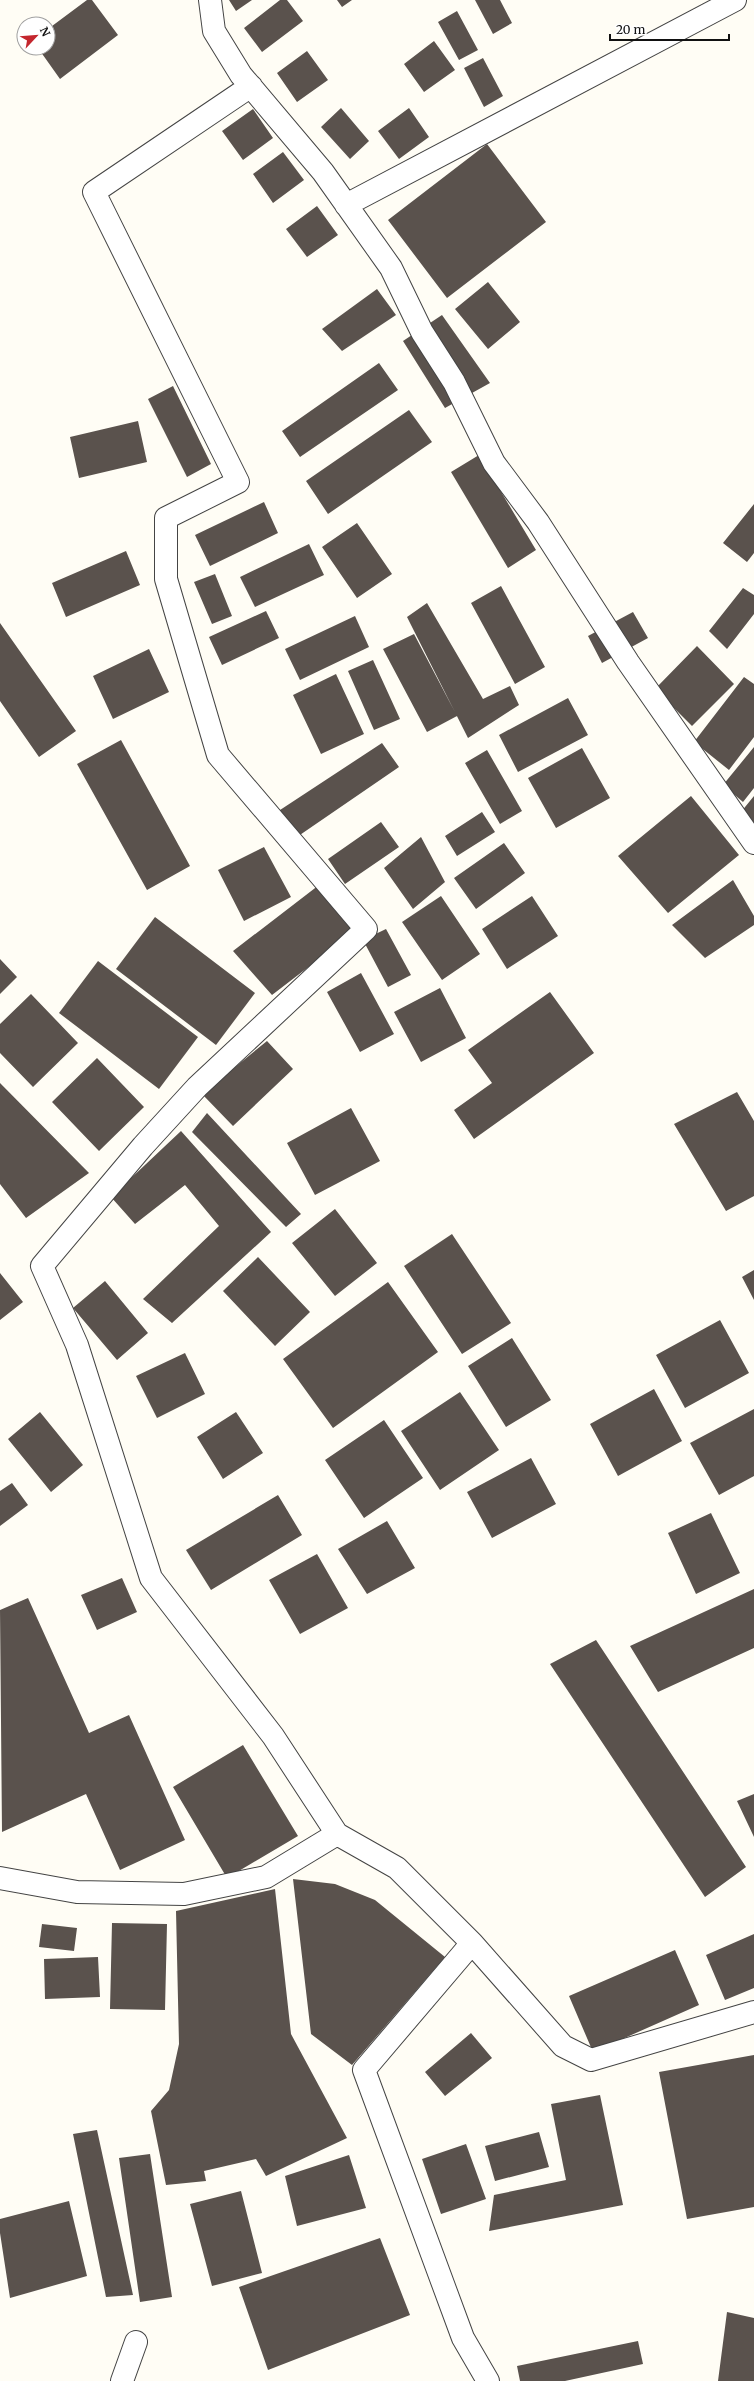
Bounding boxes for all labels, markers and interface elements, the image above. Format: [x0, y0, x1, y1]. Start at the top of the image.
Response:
north arrow [16, 16, 56, 56]
scale bar [610, 16, 729, 42]
text: 20 m [616, 22, 645, 37]
text: N [37, 25, 53, 39]

